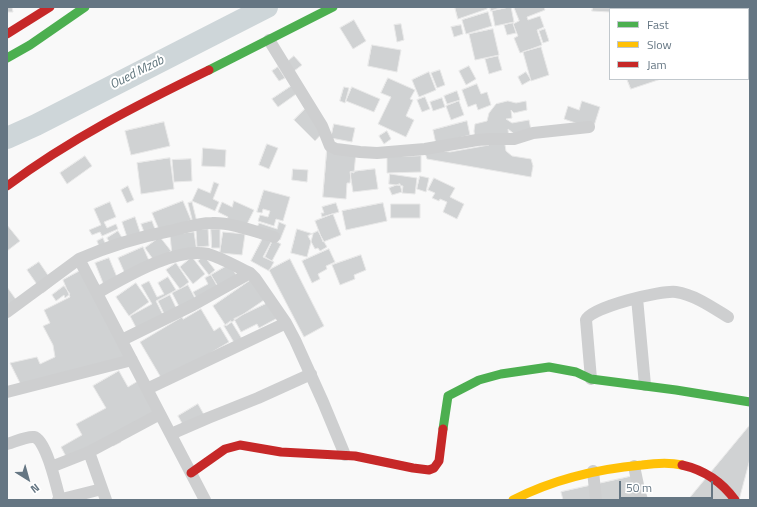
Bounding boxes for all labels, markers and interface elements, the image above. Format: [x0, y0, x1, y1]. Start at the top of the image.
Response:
legend [609, 8, 749, 80]
text: Fast [647, 15, 669, 34]
text: Slow [647, 35, 672, 54]
water label: Oued Mzab [107, 53, 167, 93]
text: Jam [647, 55, 667, 74]
north arrow [8, 459, 48, 499]
scale bar [621, 473, 715, 499]
text: 50 m [626, 478, 652, 497]
text: N [27, 480, 43, 497]

